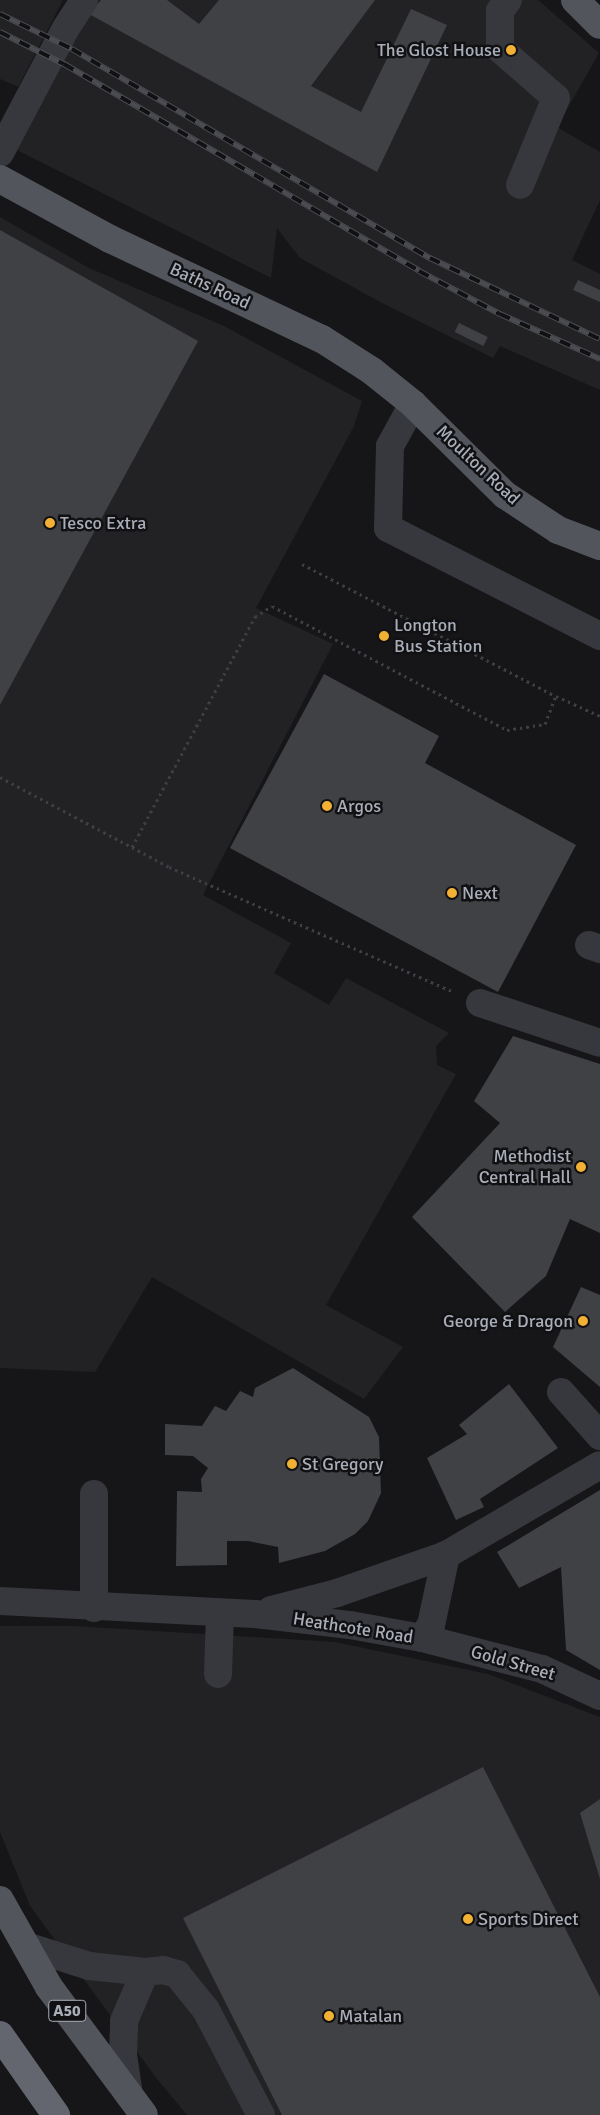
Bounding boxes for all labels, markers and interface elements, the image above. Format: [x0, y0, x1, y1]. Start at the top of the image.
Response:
place label: The Glost House [377, 39, 501, 61]
marker: The Glost House [505, 44, 517, 56]
street label: Baths Road [166, 258, 254, 314]
street label: Moulton Road [432, 421, 524, 509]
place label: Tesco Extra [60, 512, 146, 534]
marker: Tesco Extra [44, 517, 56, 529]
place label: Longton Bus Station [394, 615, 482, 658]
marker: Longton Bus Station [378, 630, 390, 642]
place label: Argos [337, 795, 381, 817]
marker: Argos [321, 800, 333, 812]
place label: Next [462, 882, 498, 904]
marker: Next [446, 887, 458, 899]
place label: Methodist Central Hall [479, 1146, 571, 1188]
marker: Methodist Central Hall [575, 1161, 587, 1173]
place label: George & Dragon [443, 1310, 573, 1332]
marker: George & Dragon [577, 1315, 589, 1327]
place label: St Gregory [302, 1453, 383, 1475]
marker: St Gregory [286, 1458, 298, 1470]
street label: Heathcote Road [291, 1608, 415, 1648]
street label: Gold Street [468, 1641, 558, 1685]
place label: Sports Direct [478, 1908, 579, 1930]
marker: Sports Direct [462, 1913, 474, 1925]
road number: A50 [48, 1998, 86, 2024]
place label: Matalan [339, 2005, 402, 2027]
marker: Matalan [323, 2010, 335, 2022]

